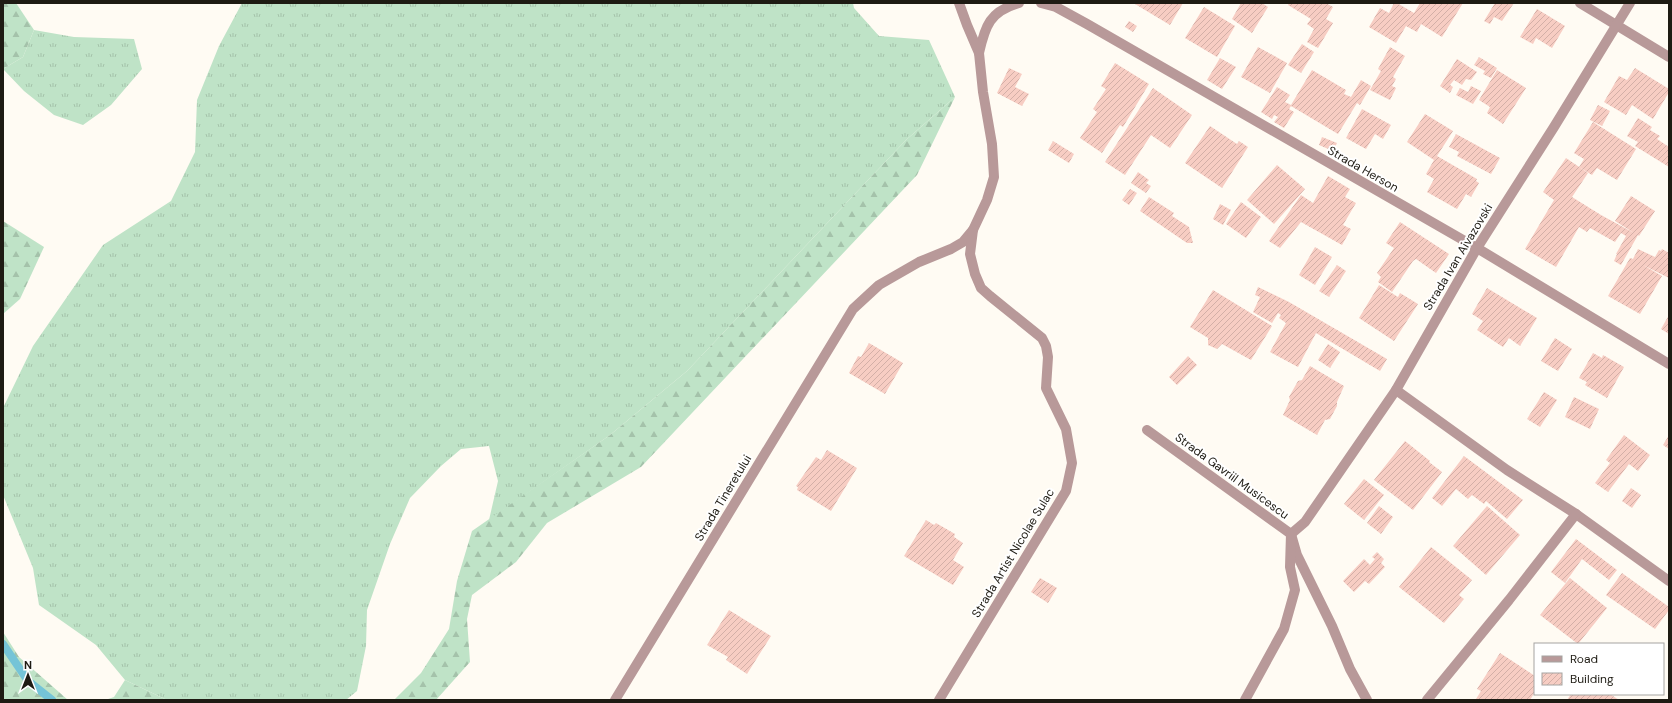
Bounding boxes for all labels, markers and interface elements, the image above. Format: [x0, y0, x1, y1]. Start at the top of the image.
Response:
street label: Strada Herson [1325, 142, 1401, 196]
street label: Strada Ivan Aivazovski [1420, 200, 1496, 313]
street label: Strada Gavriil Musicescu [1172, 429, 1292, 523]
street label: Strada Tineretului [691, 452, 755, 544]
street label: Strada Artist Nicolae Sulac [968, 485, 1058, 620]
legend [1534, 643, 1664, 695]
text: Road [1570, 651, 1598, 667]
north arrow [8, 655, 48, 695]
text: N [24, 658, 32, 672]
text: Building [1570, 671, 1614, 687]

